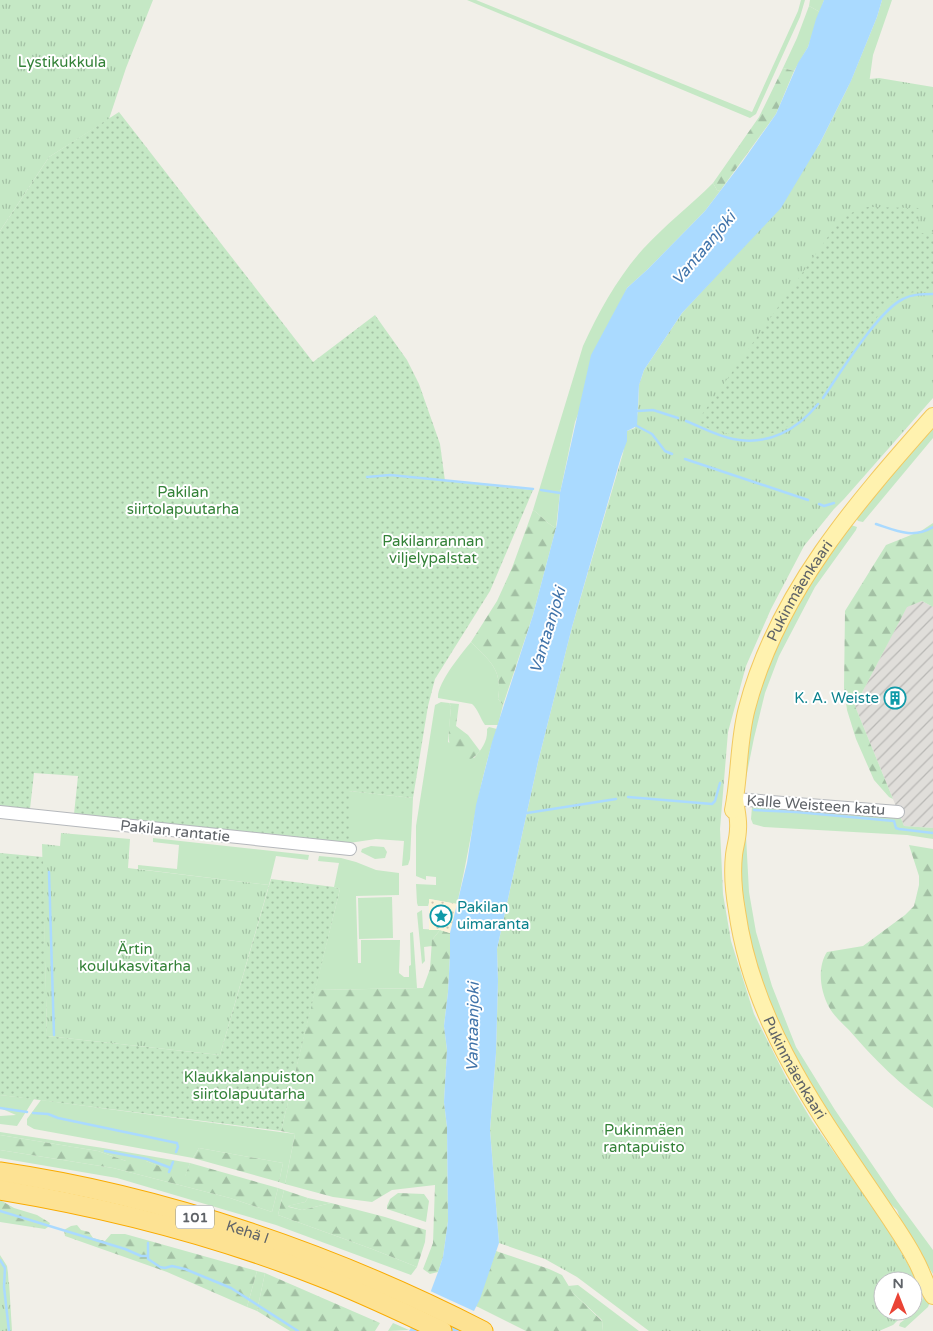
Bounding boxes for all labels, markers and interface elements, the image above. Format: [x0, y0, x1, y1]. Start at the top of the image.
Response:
park label: Lystikukkula [18, 53, 106, 71]
water label: Vantaanjoki [667, 207, 741, 289]
park label: Pakilan siirtolapuutarha [127, 483, 239, 518]
park label: Pakilanrannan viljelypalstat [382, 532, 484, 567]
street label: Pukinmäenkaari [763, 537, 836, 644]
water label: Vantaanjoki [525, 583, 571, 676]
building icon: K. A. Weiste [883, 686, 907, 710]
place label: K. A. Weiste [794, 689, 879, 707]
street label: Kalle Weisteen katu [746, 791, 886, 819]
street label: Pakilan rantatie [119, 816, 231, 846]
place label: Pakilan uimaranta [457, 898, 529, 933]
place icon: Pakilan uimaranta [429, 904, 453, 928]
park label: Ärtin koulukasvitarha [79, 940, 191, 975]
water label: Vantaanjoki [462, 980, 484, 1072]
street label: Pukinmäenkaari [759, 1014, 830, 1123]
park label: Klaukkalanpuiston siirtolapuutarha [184, 1068, 314, 1103]
park label: Pukinmäen rantapuisto [603, 1121, 685, 1156]
road number: 101 [176, 1206, 214, 1228]
street label: Kehä I [224, 1216, 271, 1248]
north arrow [873, 1271, 923, 1321]
text: N [892, 1275, 904, 1292]

